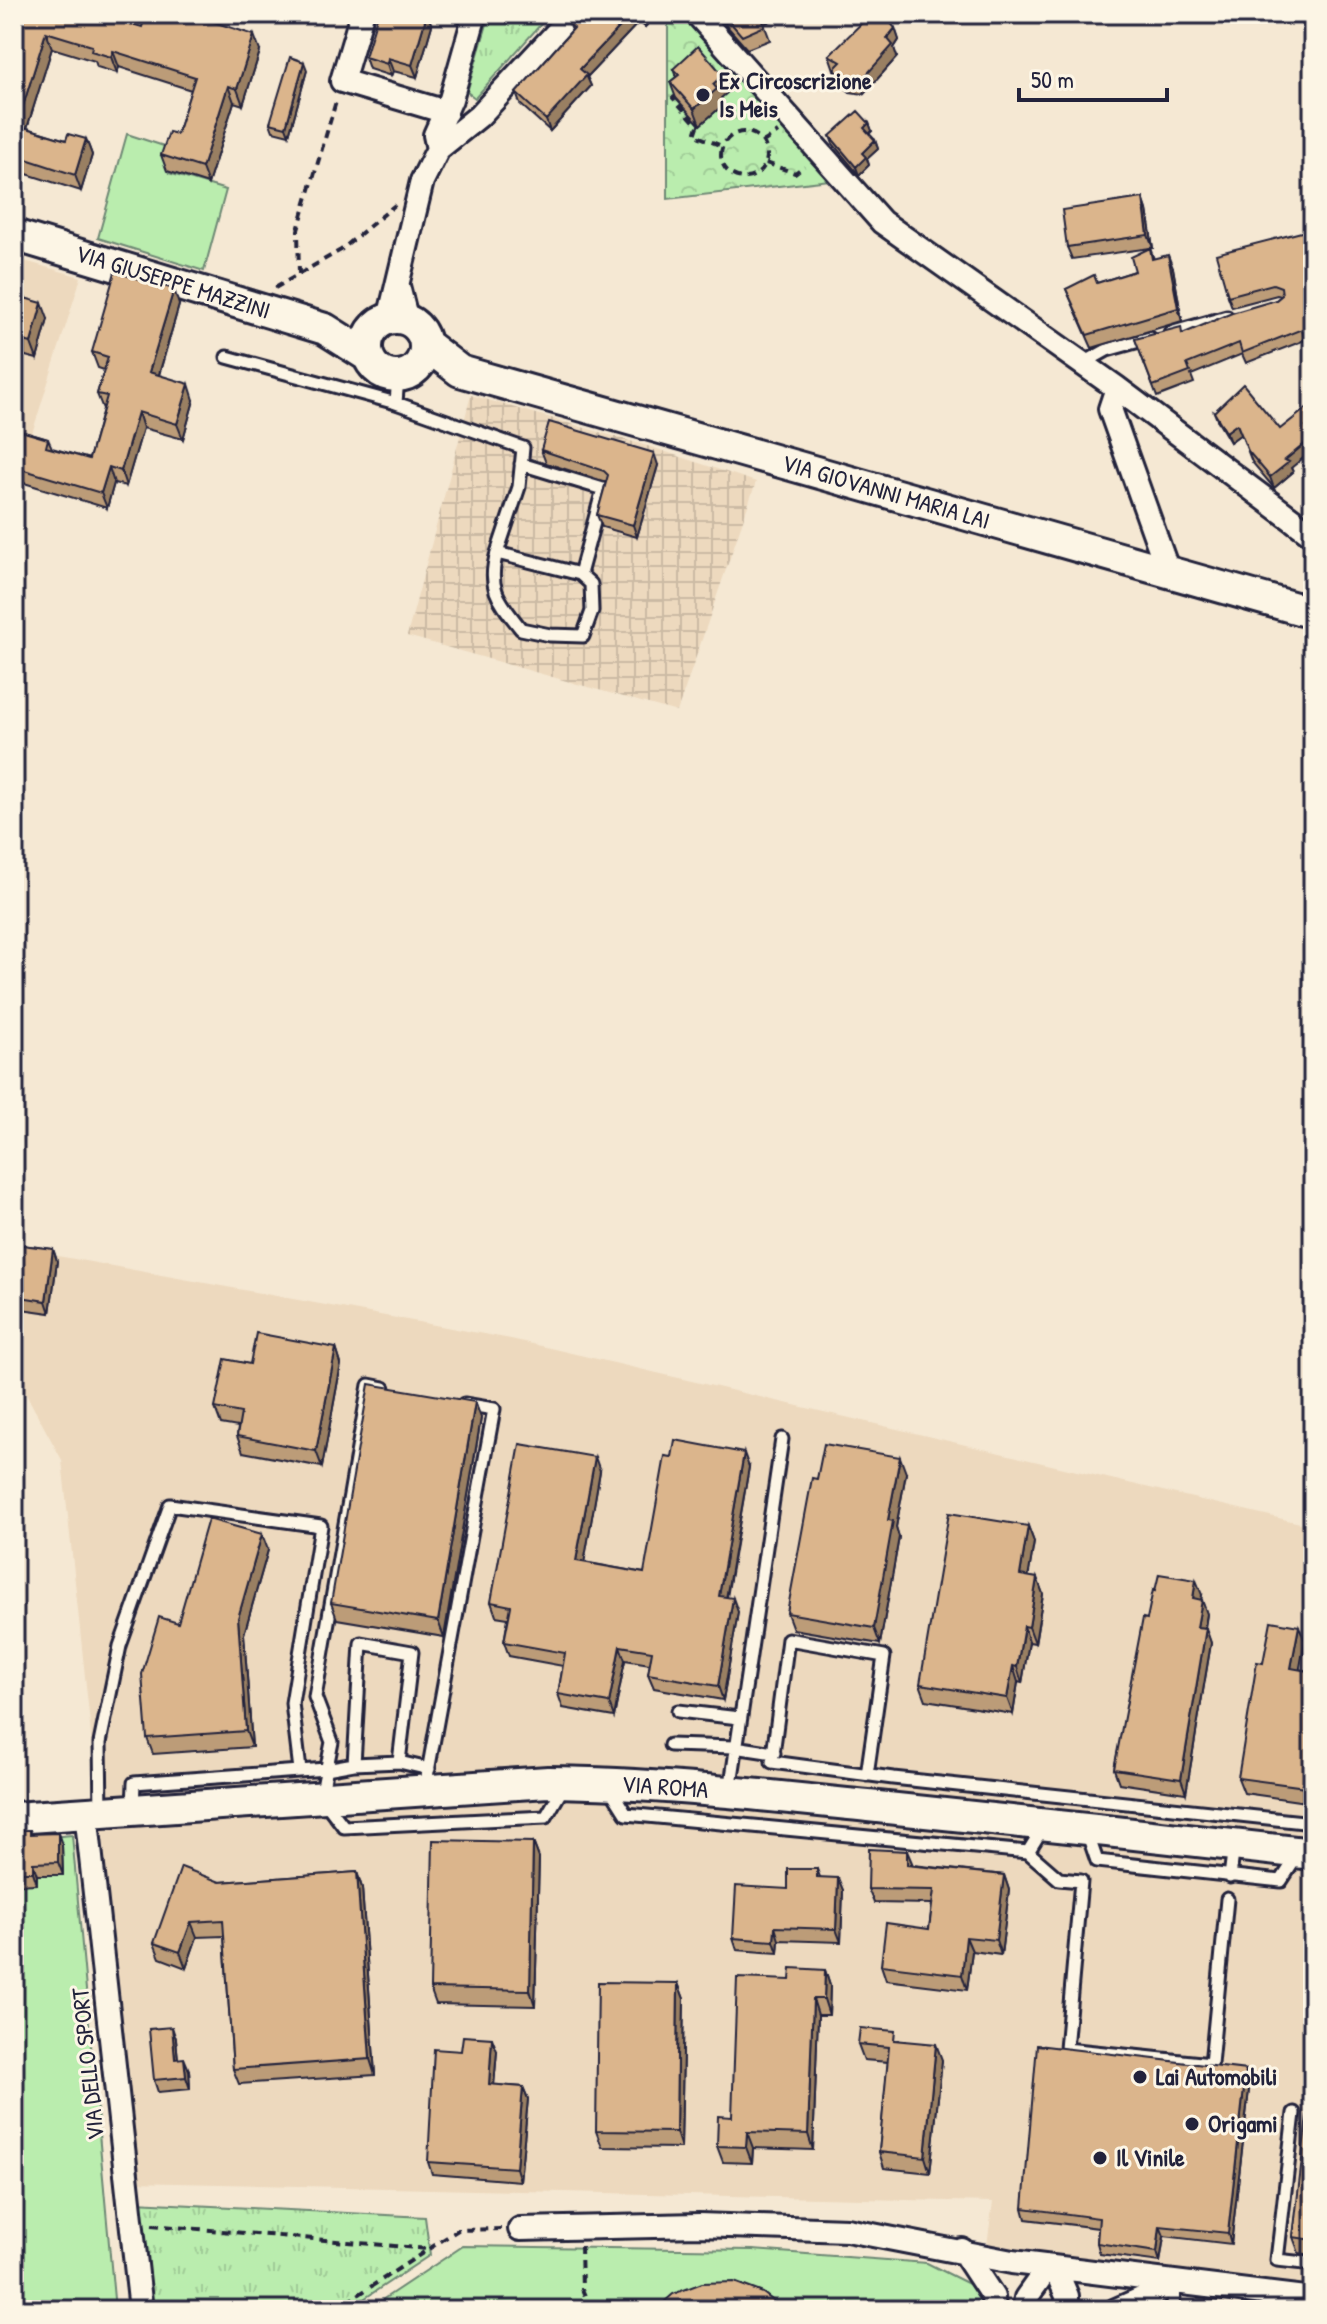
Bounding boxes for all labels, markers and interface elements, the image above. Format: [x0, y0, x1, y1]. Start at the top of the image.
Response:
scale bar [1019, 52, 1167, 102]
text: 50 m [1031, 63, 1074, 95]
place label: Ex Circoscrizione Is Meis [719, 64, 872, 124]
marker: Ex Circoscrizione Is Meis [694, 86, 712, 104]
street label: VIA GIUSEPPE MAZZINI [72, 236, 275, 326]
street label: VIA GIOVANNI MARIA LAI [779, 446, 994, 536]
street label: VIA ROMA [621, 1767, 710, 1805]
street label: VIA DELLO SPORT [63, 1986, 111, 2142]
place label: Lai Automobili [1156, 2060, 1278, 2092]
marker: Lai Automobili [1131, 2068, 1149, 2086]
place label: Origami [1208, 2107, 1278, 2140]
marker: Origami [1183, 2115, 1201, 2133]
place label: Il Vinile [1116, 2141, 1185, 2173]
marker: Il Vinile [1091, 2149, 1109, 2167]

